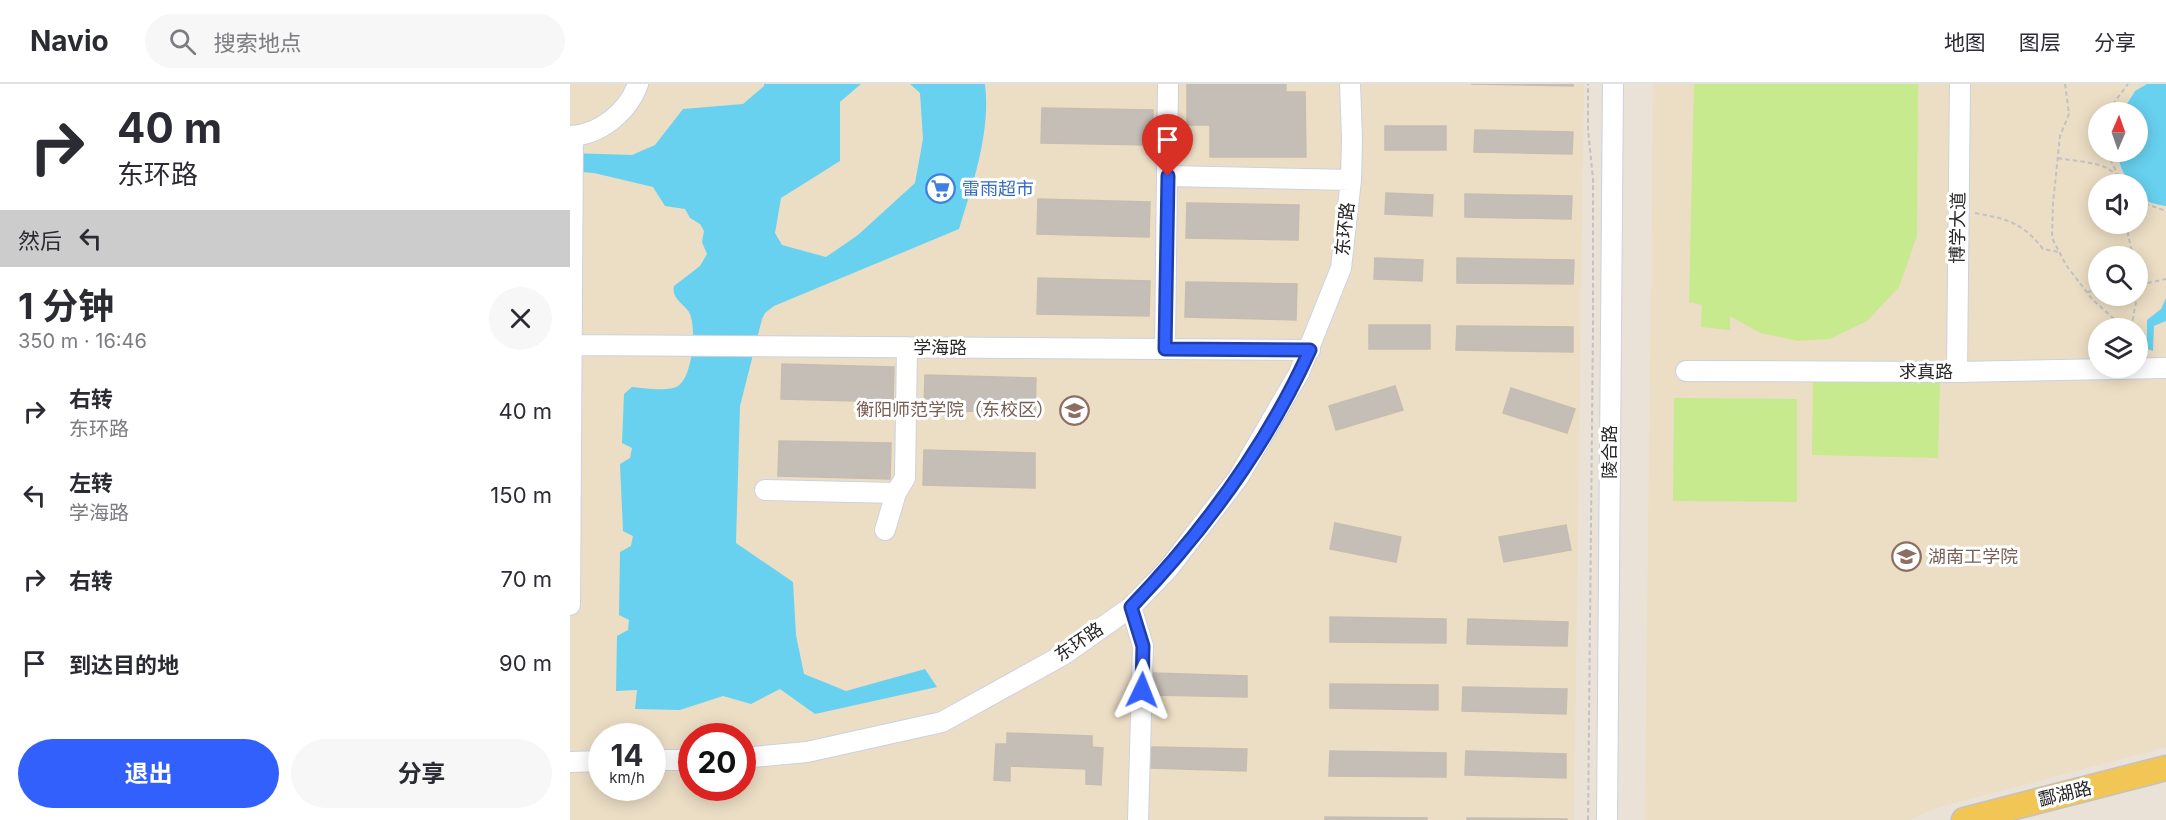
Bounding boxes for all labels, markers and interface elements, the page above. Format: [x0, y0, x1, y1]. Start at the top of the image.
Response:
search box [145, 14, 565, 68]
text: Navio [30, 24, 109, 58]
icon: search [166, 25, 199, 58]
text: 搜索地点 [214, 30, 302, 56]
text: 地图 [1944, 30, 1986, 55]
text: 图层 [2019, 30, 2061, 55]
text: 分享 [2094, 30, 2136, 55]
text: 40 m [117, 102, 222, 153]
north arrow [2088, 102, 2148, 162]
map controls [2088, 102, 2148, 378]
icon: right [18, 108, 96, 186]
pin [1142, 114, 1193, 176]
icon: arrive [1151, 123, 1184, 156]
text: 东环路 [117, 158, 198, 191]
supermarket icon: 雷雨超市 [925, 173, 957, 205]
button: sound [2088, 174, 2148, 234]
place label: 雷雨超市 [962, 178, 1034, 199]
street label: 博学大道 [1946, 192, 1969, 264]
street label: 东环路 [1331, 201, 1358, 257]
icon: left [74, 222, 107, 255]
text: 然后 [18, 228, 62, 254]
button: search [2088, 246, 2148, 306]
text: 1 分钟 [18, 284, 114, 328]
button: close [489, 287, 552, 350]
button: layers [2088, 318, 2148, 378]
text: 350 m · 16:46 [18, 329, 147, 353]
street label: 学海路 [913, 337, 967, 358]
street label: 求真路 [1899, 361, 1953, 382]
text: 右转 [69, 386, 113, 412]
school or university icon: 衡阳师范学院（东校区） [1059, 394, 1091, 426]
icon: right [18, 395, 51, 428]
text: 40 m [498, 398, 552, 424]
place label: 衡阳师范学院（东校区） [856, 399, 1054, 420]
text: 东环路 [69, 417, 129, 441]
street label: 陵合路 [1599, 425, 1620, 479]
text: 左转 [69, 470, 113, 496]
icon: left [18, 479, 51, 512]
text: 150 m [490, 482, 552, 508]
text: 学海路 [69, 501, 129, 525]
school or university icon: 湖南工学院 [1891, 541, 1923, 573]
place label: 湖南工学院 [1928, 546, 2018, 567]
icon: right [18, 563, 51, 596]
text: 70 m [501, 566, 552, 592]
text: 右转 [69, 568, 113, 594]
street label: 东环路 [1050, 618, 1107, 665]
icon: arrive [18, 647, 51, 680]
text: 90 m [499, 650, 552, 676]
text: 到达目的地 [69, 652, 179, 678]
position arrow [1110, 658, 1174, 722]
speed limit sign: 20 [678, 723, 756, 801]
text: 14 [610, 737, 644, 773]
button: 退出 [18, 739, 279, 808]
button: 分享 [291, 739, 552, 808]
text: km/h [609, 768, 645, 787]
street label: 酃湖路 [2036, 777, 2094, 810]

